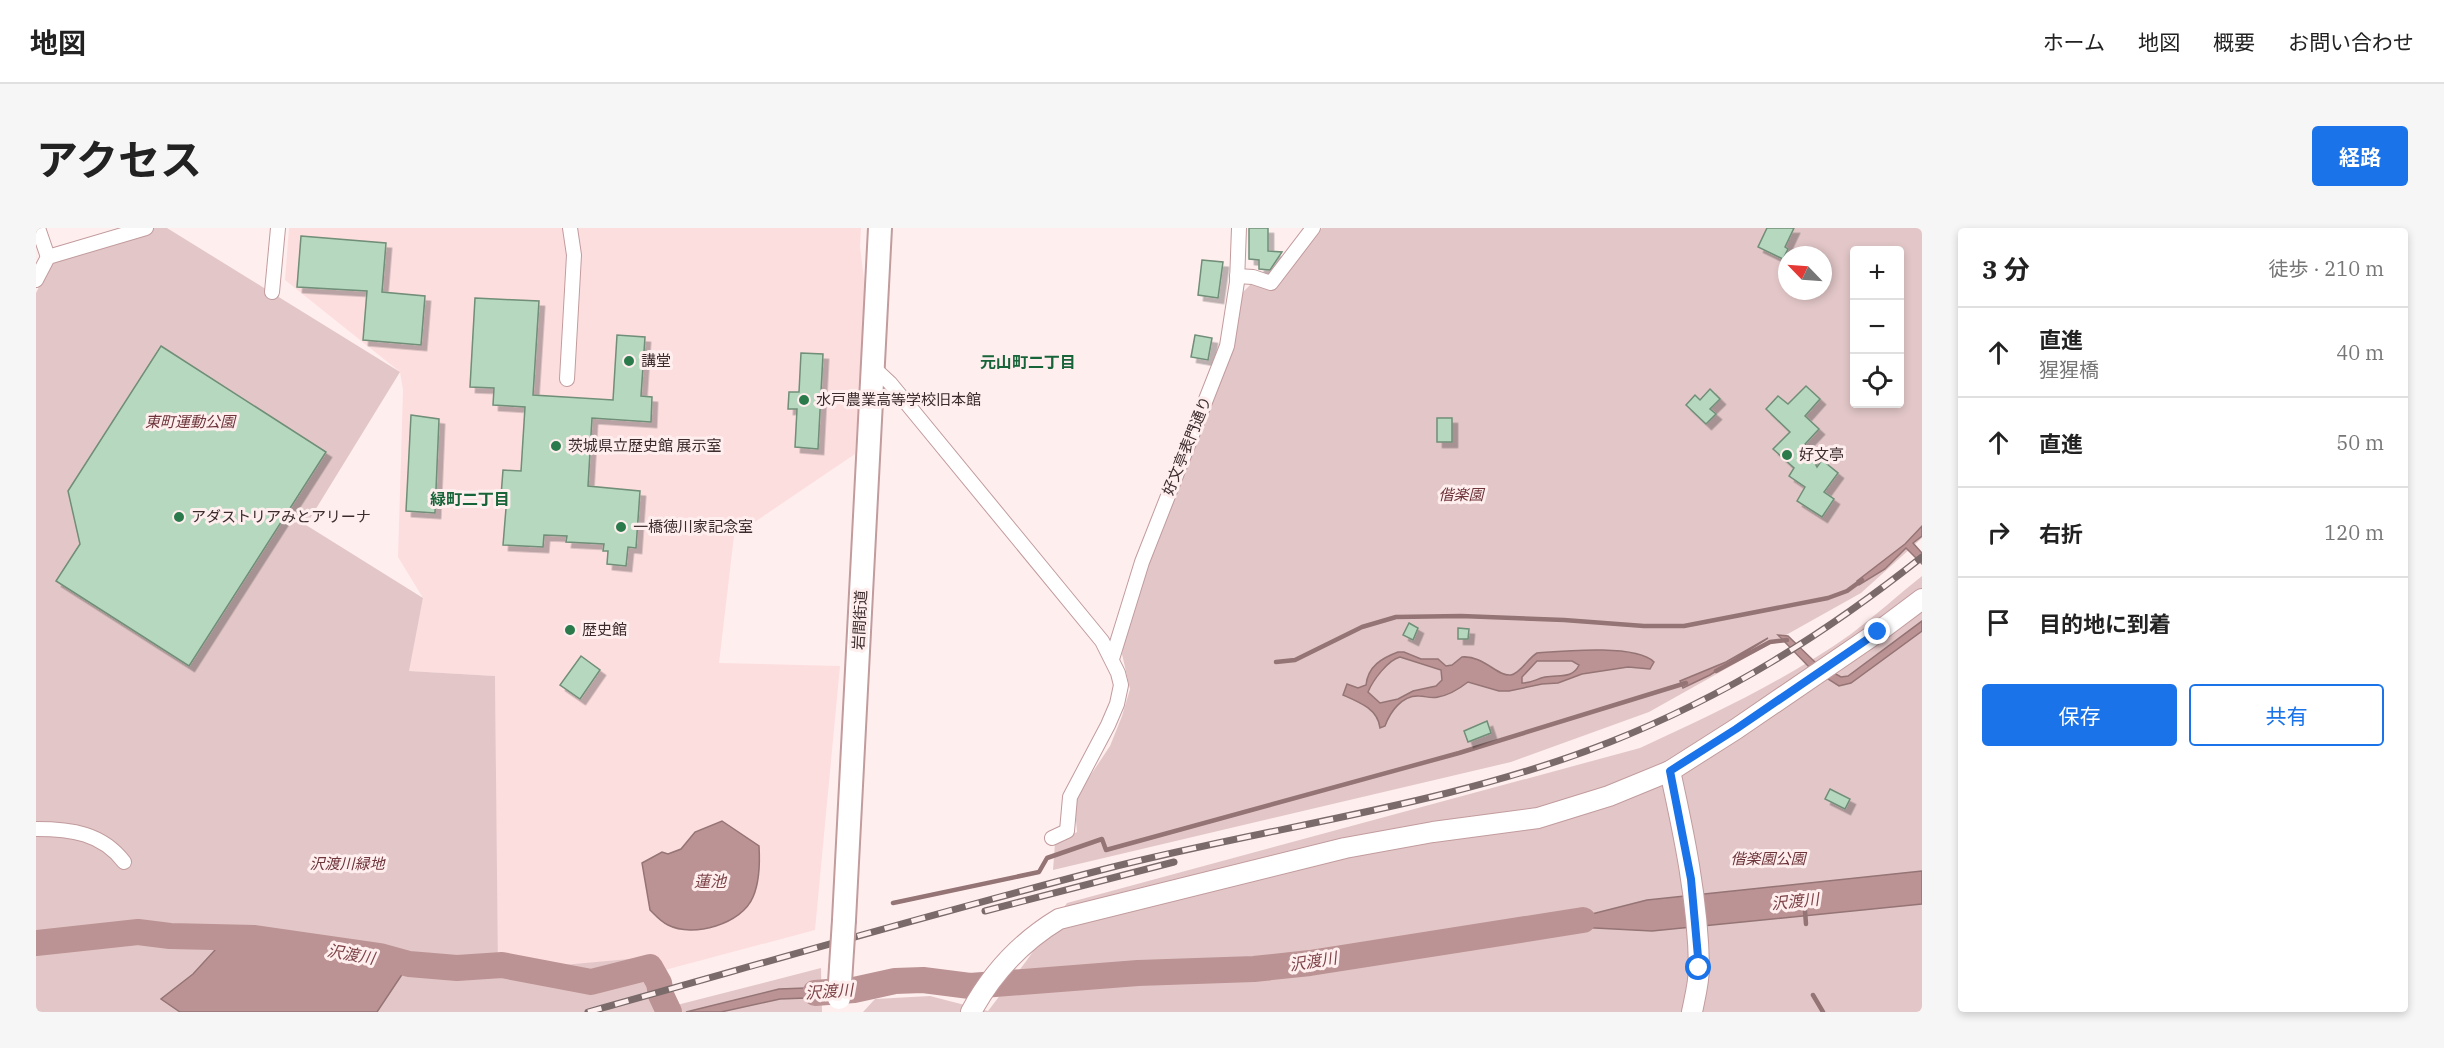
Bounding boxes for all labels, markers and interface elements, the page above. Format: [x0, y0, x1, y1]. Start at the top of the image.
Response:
text: 地図 [30, 24, 86, 61]
text: ホーム [2043, 28, 2105, 56]
text: 地図 [2138, 28, 2180, 56]
text: 概要 [2213, 28, 2255, 56]
text: お問い合わせ [2288, 28, 2414, 56]
button: 経路 [2312, 126, 2408, 186]
text: アクセス [36, 132, 202, 187]
north arrow [1778, 246, 1832, 300]
map controls [1850, 246, 1904, 408]
button: + [1850, 246, 1904, 300]
text: 3 分 [1982, 252, 2030, 286]
text: 徒歩 · 210 m [2269, 255, 2384, 282]
button: − [1850, 300, 1904, 354]
text: 直進 [2039, 325, 2083, 354]
icon: ahead [1982, 336, 2015, 369]
text: 40 m [2336, 339, 2384, 366]
place label: 講堂 [641, 351, 671, 370]
district label: 元山町二丁目 [980, 352, 1076, 372]
marker: 講堂 [622, 354, 636, 368]
button: locate [1850, 354, 1904, 408]
text: 猩猩橋 [2039, 356, 2099, 383]
place label: 水戸農業高等学校旧本館 [816, 390, 981, 409]
marker: 水戸農業高等学校旧本館 [797, 393, 811, 407]
street label: 好文亭表門通り [1158, 394, 1215, 498]
park label: 東町運動公園 [145, 412, 237, 431]
icon: ahead [1982, 426, 2015, 459]
text: 直進 [2039, 429, 2083, 458]
text: 50 m [2336, 429, 2384, 456]
place label: 茨城県立歴史館 展示室 [568, 436, 721, 455]
marker: 茨城県立歴史館 展示室 [549, 439, 563, 453]
place label: 好文亭 [1799, 445, 1844, 464]
marker: 好文亭 [1780, 448, 1794, 462]
park label: 偕楽園 [1438, 485, 1485, 504]
district label: 緑町二丁目 [430, 489, 510, 509]
place label: アダストリアみとアリーナ [191, 507, 371, 526]
marker: アダストリアみとアリーナ [172, 510, 186, 524]
icon: right [1982, 516, 2015, 549]
place label: 一橋徳川家記念室 [633, 517, 753, 536]
text: 右折 [2039, 519, 2083, 548]
text: 120 m [2324, 519, 2384, 546]
marker: 一橋徳川家記念室 [614, 520, 628, 534]
street label: 岩間街道 [848, 590, 871, 650]
icon: arrive [1982, 606, 2015, 639]
text: 目的地に到着 [2039, 609, 2171, 638]
route end [1864, 618, 1890, 644]
place label: 歴史館 [582, 620, 627, 639]
marker: 歴史館 [563, 623, 577, 637]
button: 保存 [1982, 684, 2177, 746]
button: 共有 [2189, 684, 2384, 746]
park label: 偕楽園公園 [1730, 849, 1807, 868]
park label: 沢渡川緑地 [309, 854, 386, 873]
water label: 蓮池 [694, 871, 728, 891]
water label: 沢渡川 [1770, 888, 1822, 913]
water label: 沢渡川 [326, 940, 378, 968]
water label: 沢渡川 [1288, 947, 1340, 975]
route start [1685, 954, 1711, 980]
water label: 沢渡川 [804, 979, 856, 1003]

